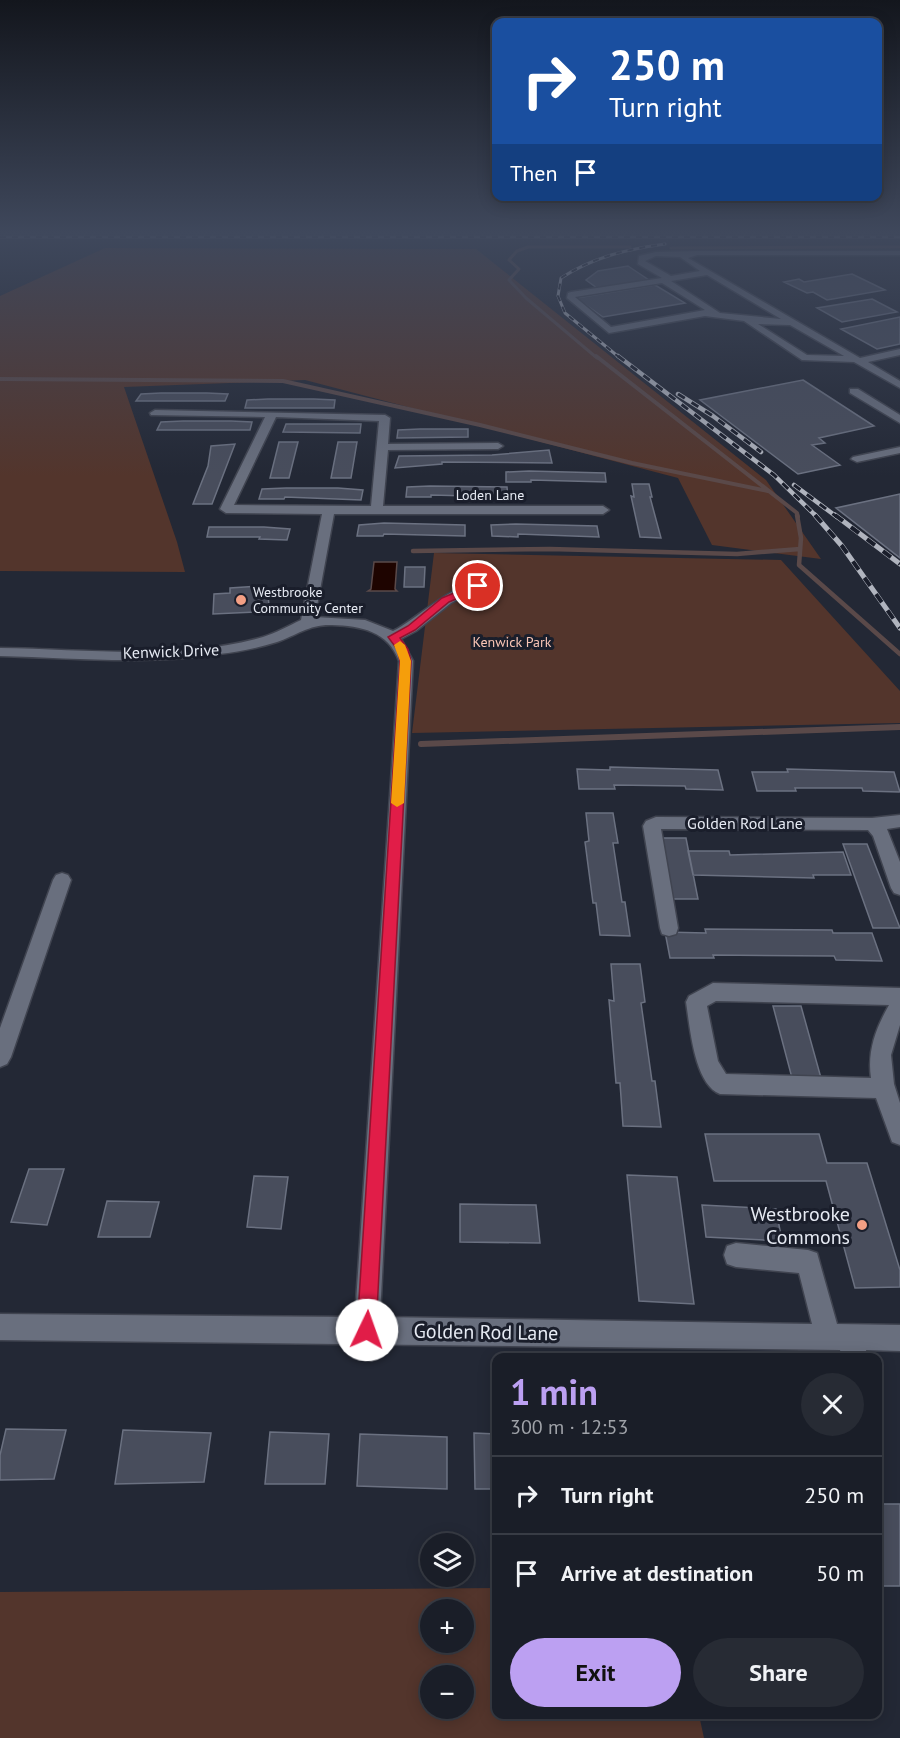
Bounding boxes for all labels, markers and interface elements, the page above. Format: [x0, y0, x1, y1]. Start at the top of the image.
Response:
text: 250 m [609, 37, 725, 92]
icon: right [510, 42, 588, 120]
text: Turn right [609, 90, 722, 124]
icon: arrive [569, 156, 602, 189]
text: Then [510, 159, 557, 187]
street label: Loden Lane [456, 486, 524, 504]
pin [452, 560, 503, 611]
icon: arrive [461, 569, 494, 602]
place label: Westbrooke Community Center [253, 583, 363, 617]
marker: Westbrooke Community Center [234, 593, 248, 607]
park label: Kenwick Park [473, 633, 552, 651]
street label: Kenwick Drive [122, 639, 220, 663]
street label: Golden Rod Lane [687, 813, 803, 833]
place label: Westbrooke Commons [750, 1201, 850, 1250]
marker: Westbrooke Commons [855, 1218, 869, 1232]
position arrow [335, 1298, 399, 1362]
street label: Golden Rod Lane [413, 1318, 559, 1346]
text: 1 min [510, 1368, 598, 1415]
button: close [801, 1373, 864, 1436]
text: 300 m · 12:53 [510, 1414, 628, 1440]
icon: right [510, 1479, 543, 1512]
text: Turn right [561, 1481, 653, 1509]
text: 250 m [804, 1481, 864, 1509]
map controls [420, 1533, 474, 1719]
button: layers [420, 1533, 474, 1587]
icon: arrive [510, 1557, 543, 1590]
text: Arrive at destination [561, 1559, 753, 1587]
text: 50 m [816, 1559, 864, 1587]
button: + [420, 1599, 474, 1653]
button: Exit [510, 1638, 681, 1707]
button: Share [693, 1638, 864, 1707]
button: − [420, 1665, 474, 1719]

